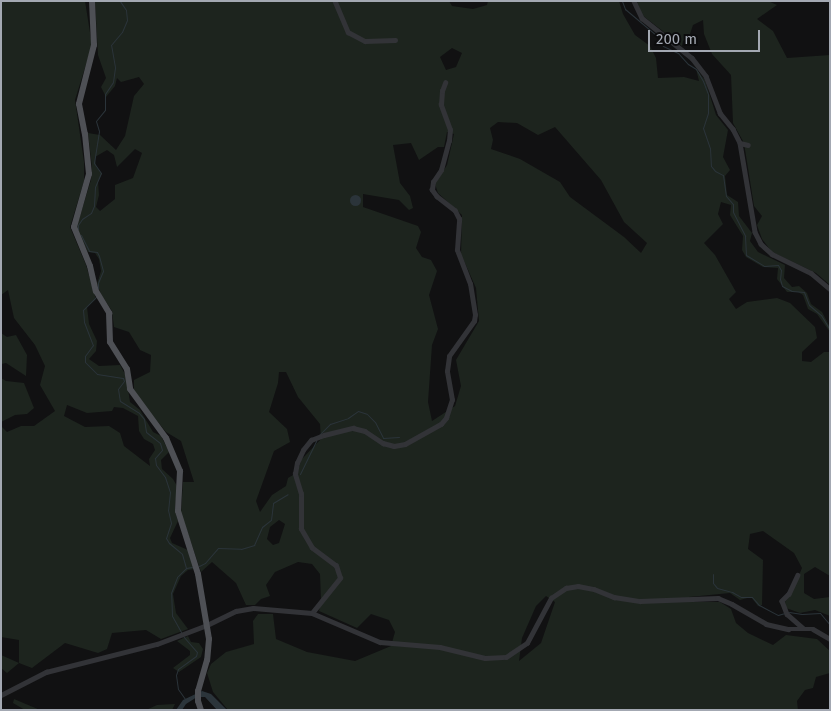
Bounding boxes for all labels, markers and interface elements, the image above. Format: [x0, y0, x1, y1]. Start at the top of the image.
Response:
scale bar [651, 20, 764, 52]
text: 200 m [656, 30, 697, 48]

